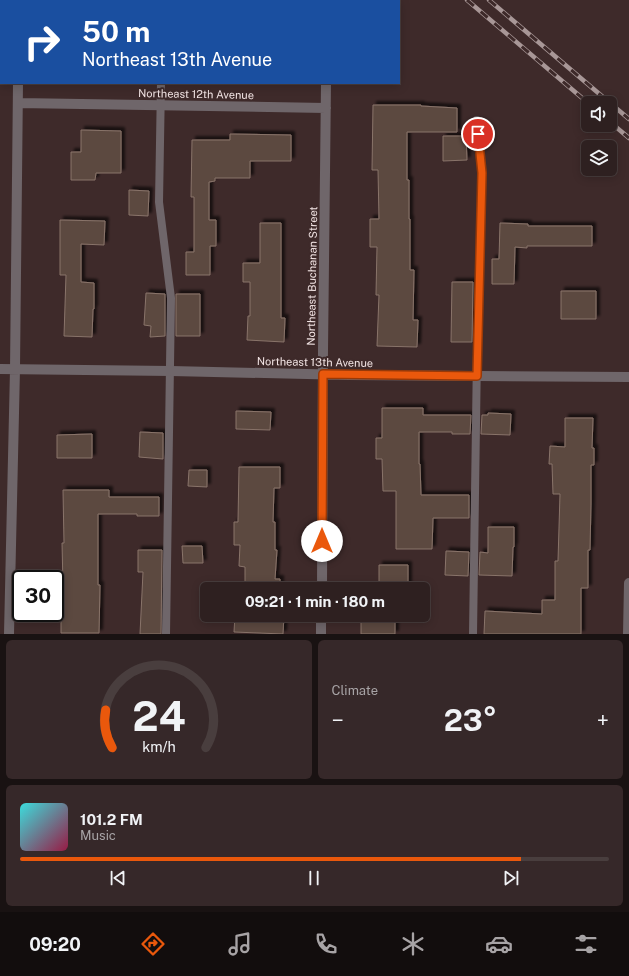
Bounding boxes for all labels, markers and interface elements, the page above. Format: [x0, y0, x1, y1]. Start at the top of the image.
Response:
text: 50 m [82, 15, 150, 48]
icon: right [16, 16, 68, 68]
text: Northeast 13th Avenue [82, 49, 272, 70]
street label: Northeast 12th Avenue [138, 87, 254, 101]
map controls [581, 96, 617, 176]
button: sound [581, 96, 617, 132]
pin [461, 117, 495, 151]
icon: arrive [467, 123, 489, 145]
button: layers [581, 140, 617, 176]
street label: Northeast Buchanan Street [305, 206, 319, 346]
street label: Northeast 13th Avenue [257, 355, 373, 369]
position arrow [301, 520, 343, 562]
speed limit sign: 30 [12, 570, 64, 622]
text: 09:21 · 1 min · 180 m [245, 593, 385, 610]
text: Climate [332, 683, 378, 698]
text: 24 [132, 690, 186, 739]
text: 23° [444, 702, 497, 738]
text: − [332, 707, 344, 733]
text: + [597, 707, 609, 733]
text: km/h [142, 737, 176, 754]
text: 101.2 FM [80, 811, 143, 828]
text: Music [80, 828, 116, 843]
icon: previous [107, 867, 129, 889]
icon: pause [303, 867, 325, 889]
icon: next [500, 867, 522, 889]
icon: directions [139, 930, 167, 958]
icon: music [226, 930, 254, 958]
icon: phone [312, 930, 340, 958]
icon: climate [399, 930, 427, 958]
icon: car [485, 930, 513, 958]
icon: filters [572, 930, 600, 958]
text: 09:20 [29, 934, 81, 955]

